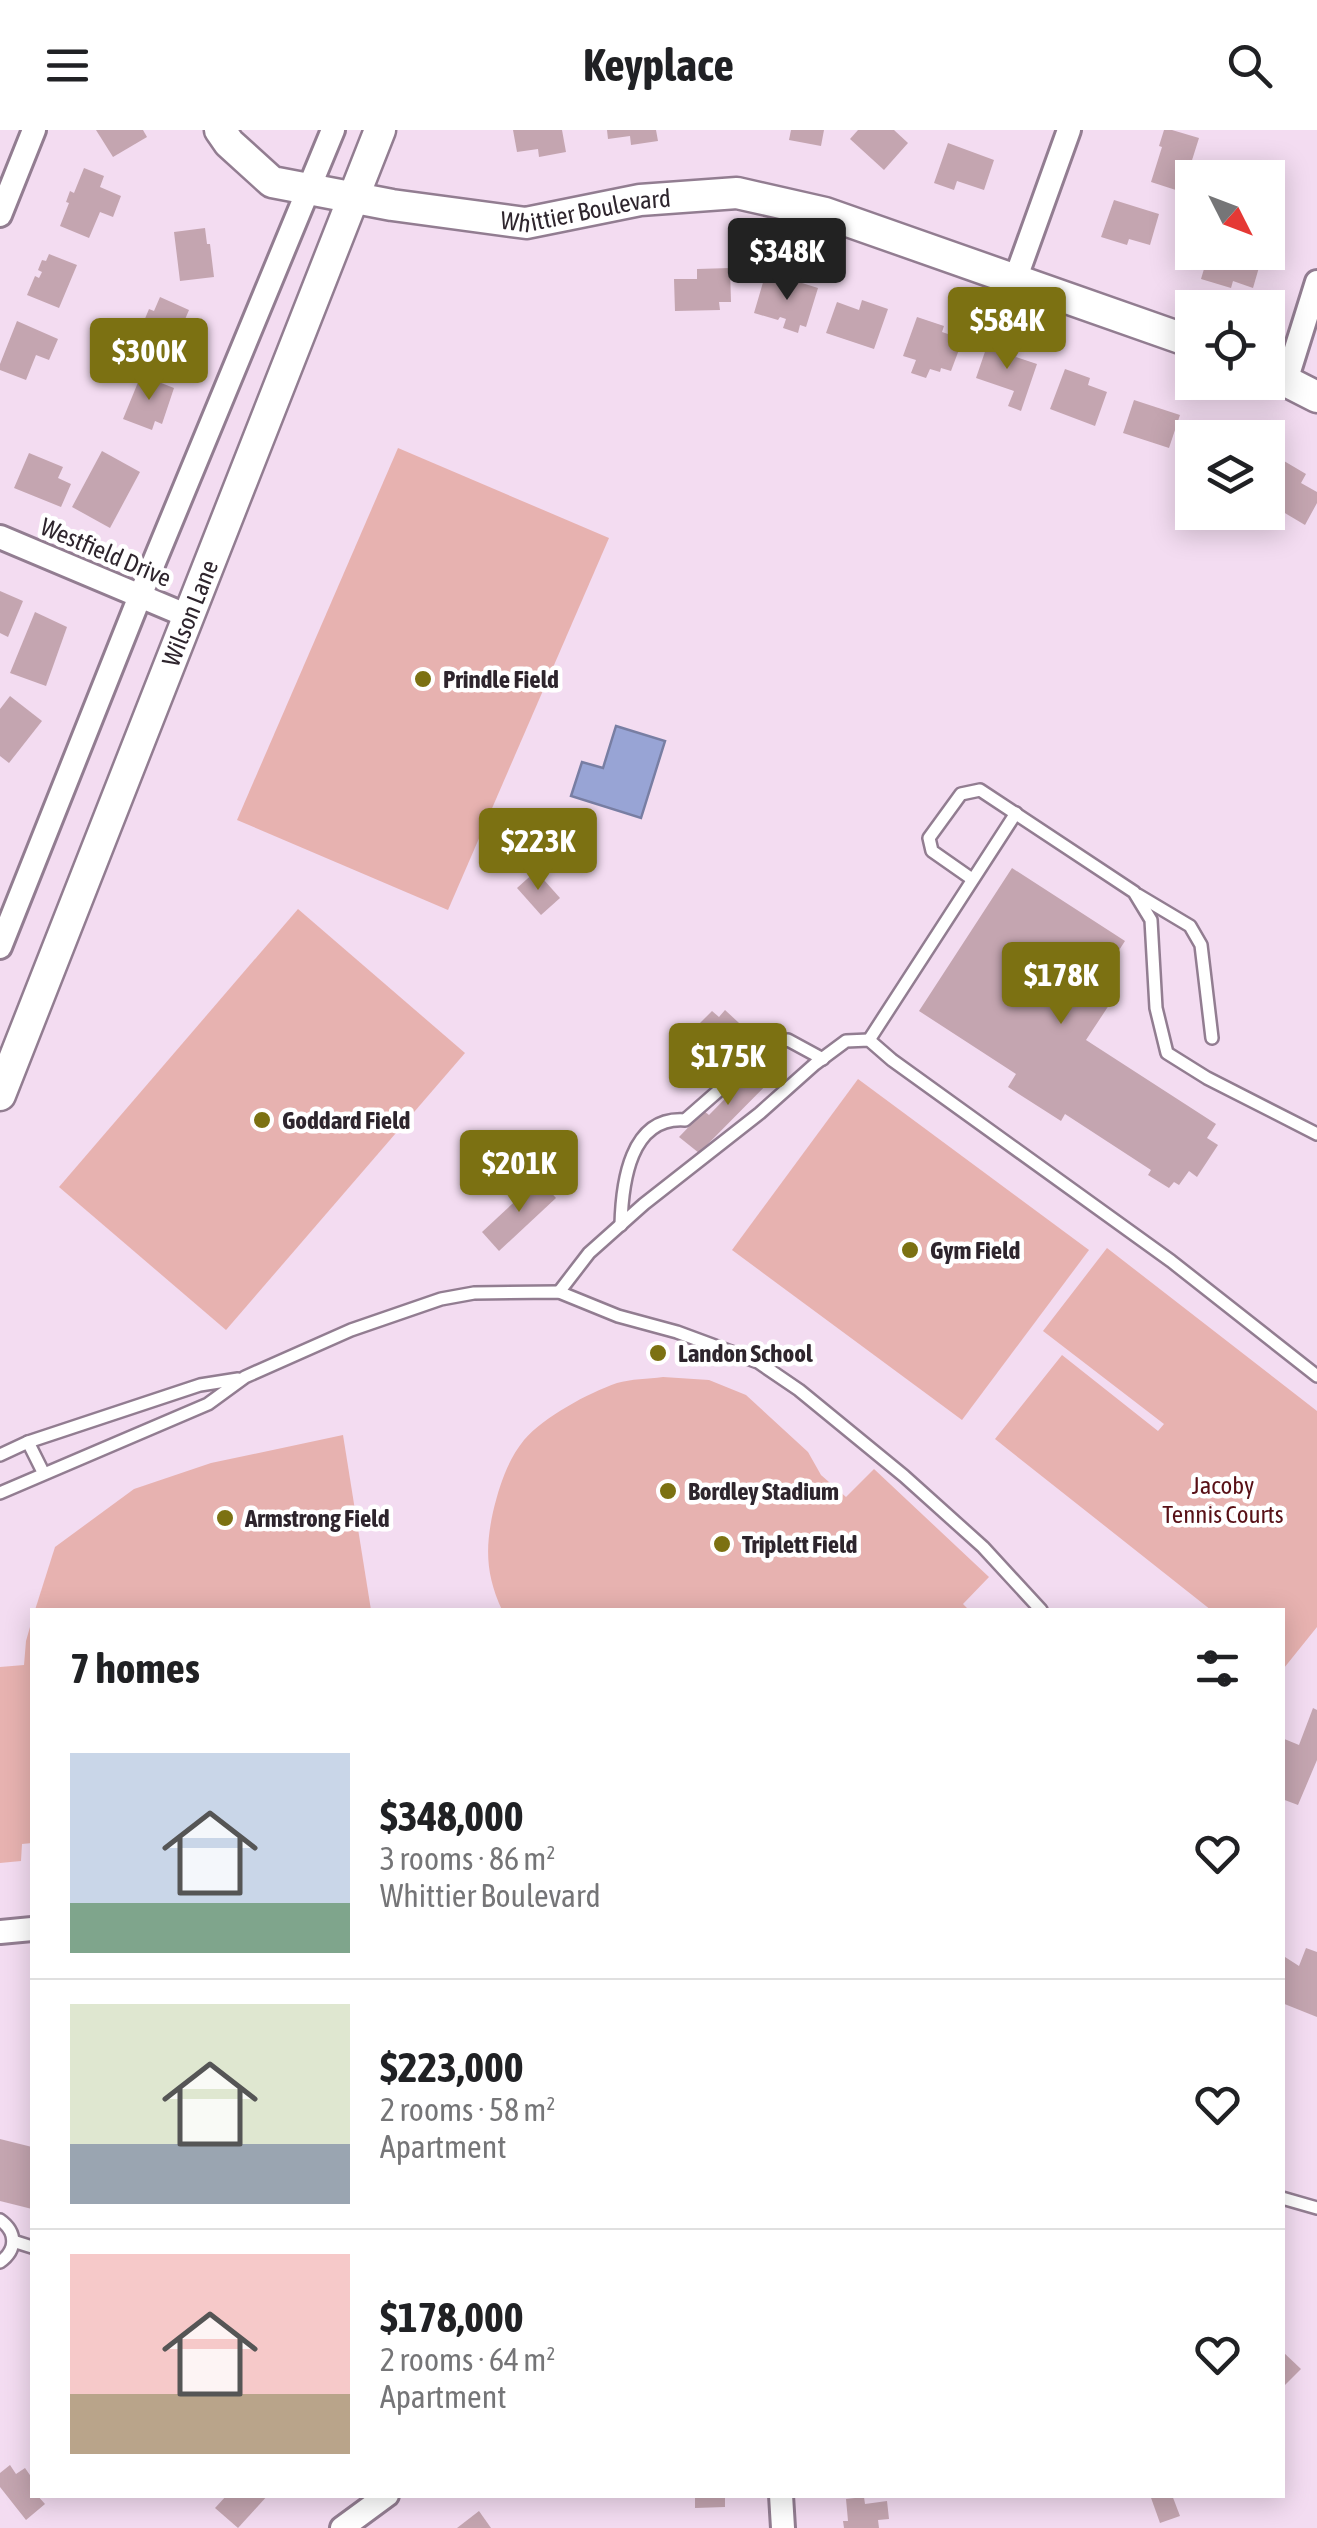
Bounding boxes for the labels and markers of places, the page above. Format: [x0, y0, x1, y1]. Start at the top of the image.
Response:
pin: $348K [717, 218, 857, 303]
pin: $584K [937, 287, 1077, 372]
pin: $300K [79, 318, 219, 403]
place label: Prindle Field [443, 665, 559, 693]
marker: Prindle Field [412, 668, 434, 690]
pin: $223K [468, 808, 608, 893]
pin: $178K [991, 942, 1131, 1027]
pin: $175K [658, 1023, 798, 1108]
place label: Goddard Field [282, 1106, 411, 1134]
marker: Goddard Field [251, 1109, 273, 1131]
pin: $201K [449, 1130, 589, 1215]
place label: Gym Field [930, 1236, 1021, 1264]
marker: Gym Field [899, 1239, 921, 1261]
place label: Landon School [678, 1339, 813, 1367]
marker: Landon School [647, 1342, 669, 1364]
place label: Bordley Stadium [688, 1477, 839, 1505]
marker: Bordley Stadium [657, 1480, 679, 1502]
place label: Armstrong Field [244, 1504, 390, 1532]
marker: Armstrong Field [214, 1507, 236, 1529]
place label: Triplett Field [742, 1530, 858, 1558]
marker: Triplett Field [711, 1533, 733, 1555]

